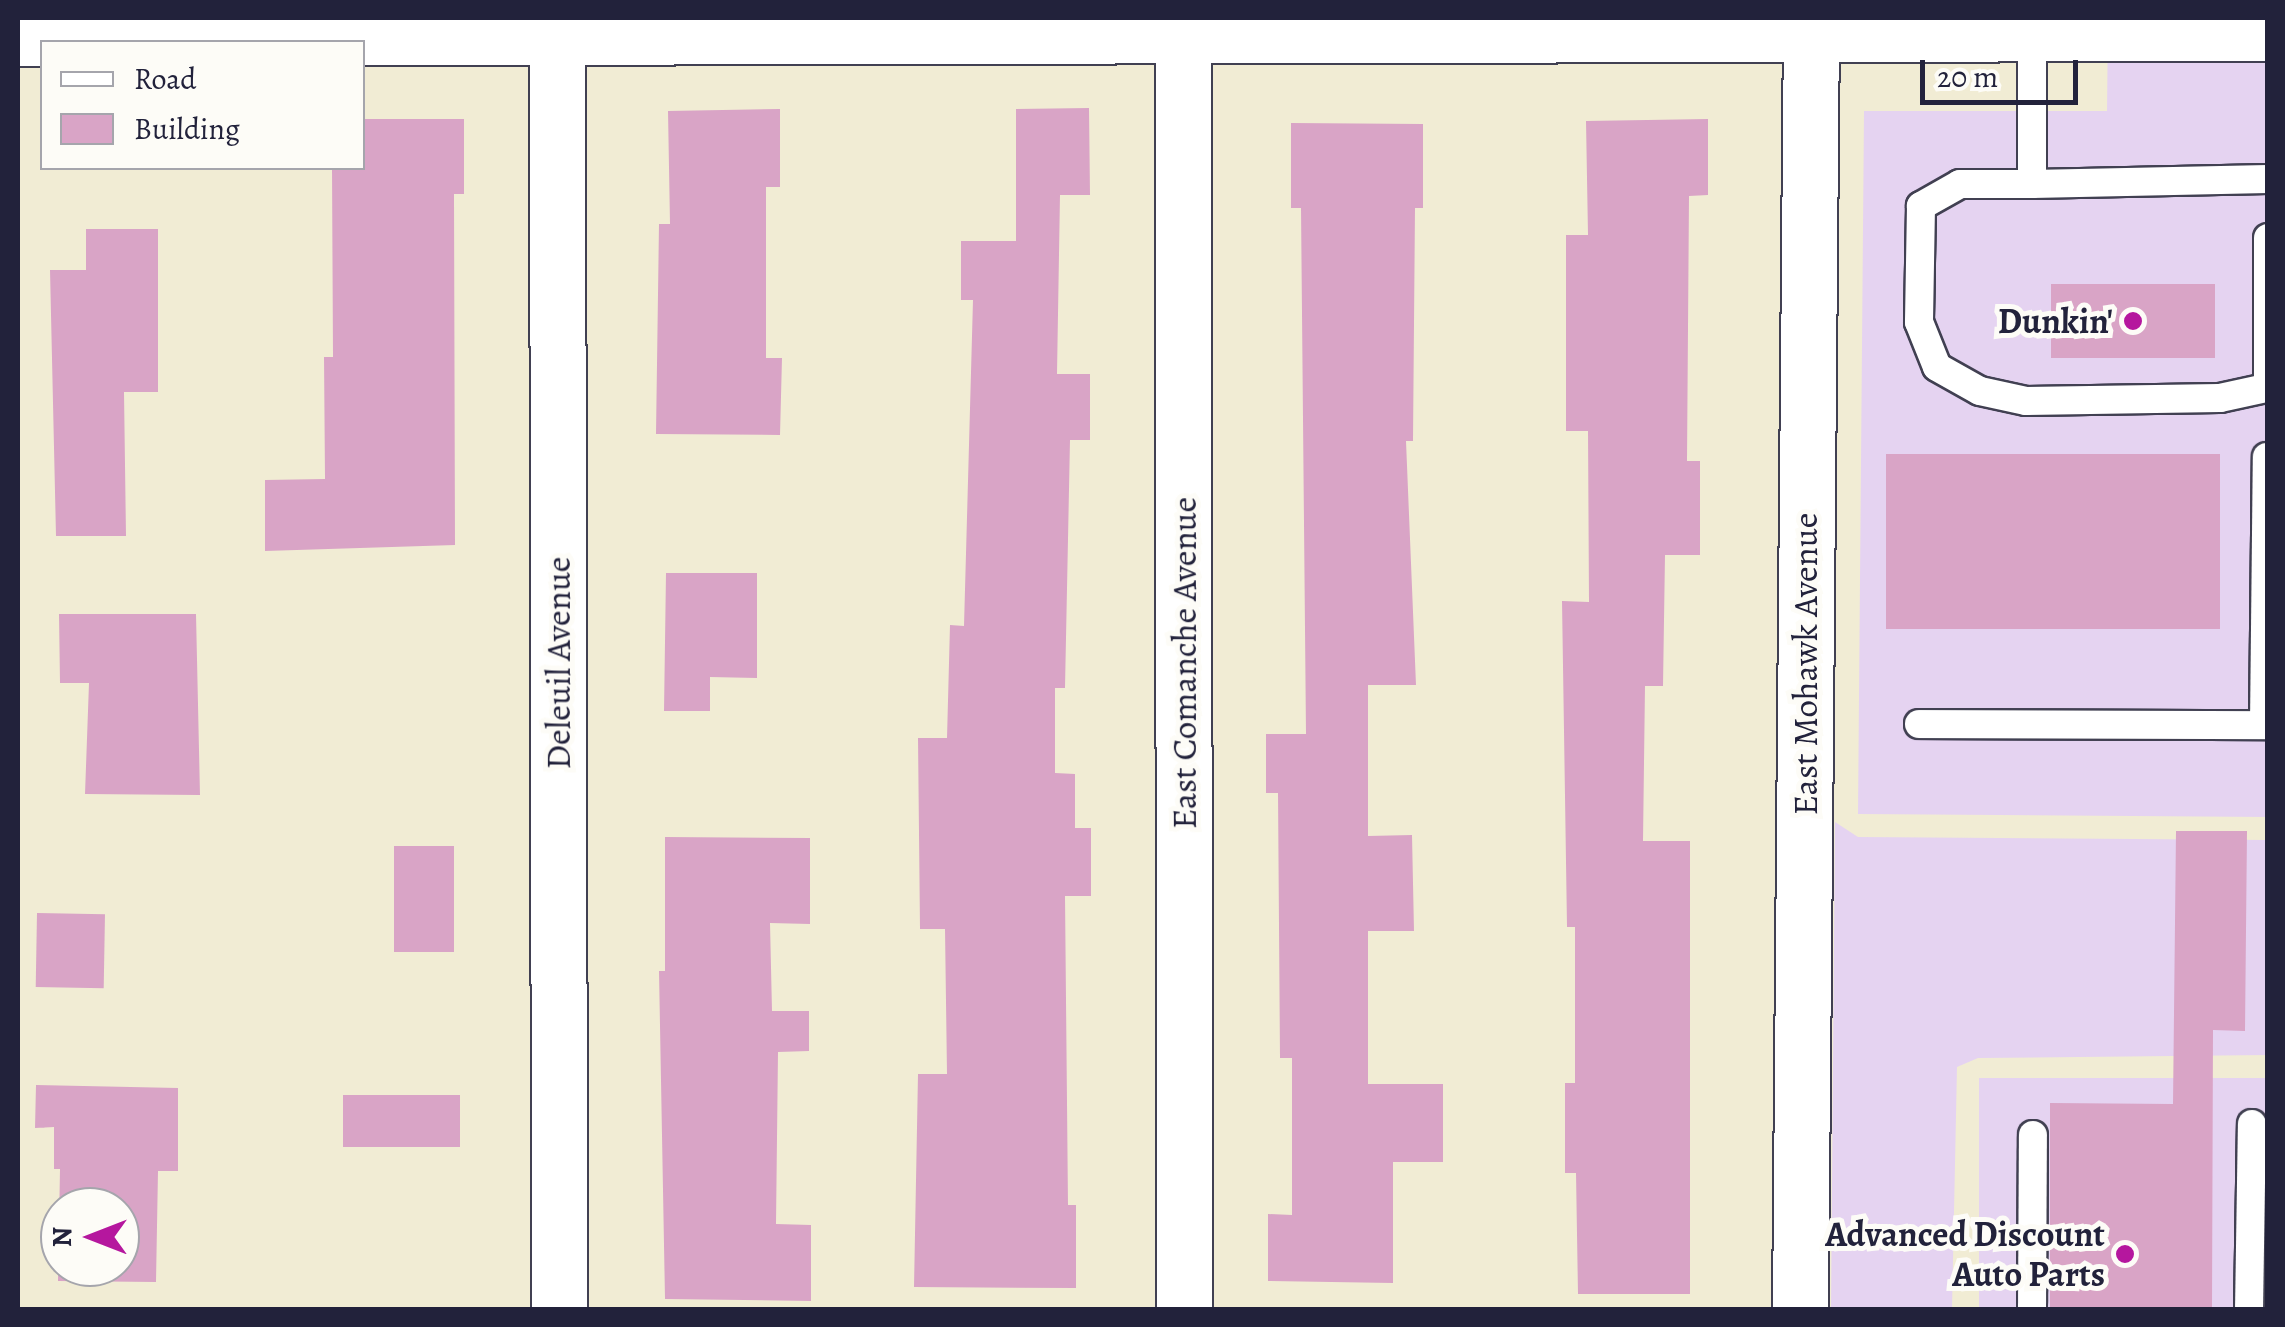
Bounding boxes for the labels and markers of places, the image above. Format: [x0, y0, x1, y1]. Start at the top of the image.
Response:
place label: Dunkin' [1998, 300, 2113, 342]
marker: Dunkin' [2122, 310, 2144, 332]
place label: Advanced Discount Auto Parts [1825, 1213, 2105, 1295]
marker: Advanced Discount Auto Parts [2114, 1243, 2136, 1265]

